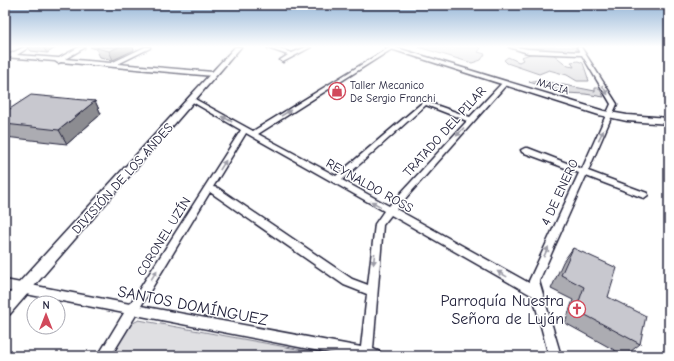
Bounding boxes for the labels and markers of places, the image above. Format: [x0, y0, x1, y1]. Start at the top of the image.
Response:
place label: Taller Mecanico De Sergio Franchi [350, 79, 436, 105]
shop icon: Taller Mecanico De Sergio Franchi [327, 81, 347, 101]
place label: Parroquía Nuestra Señora de Luján [441, 292, 564, 328]
church icon: Parroquía Nuestra Señora de Luján [567, 299, 587, 319]

